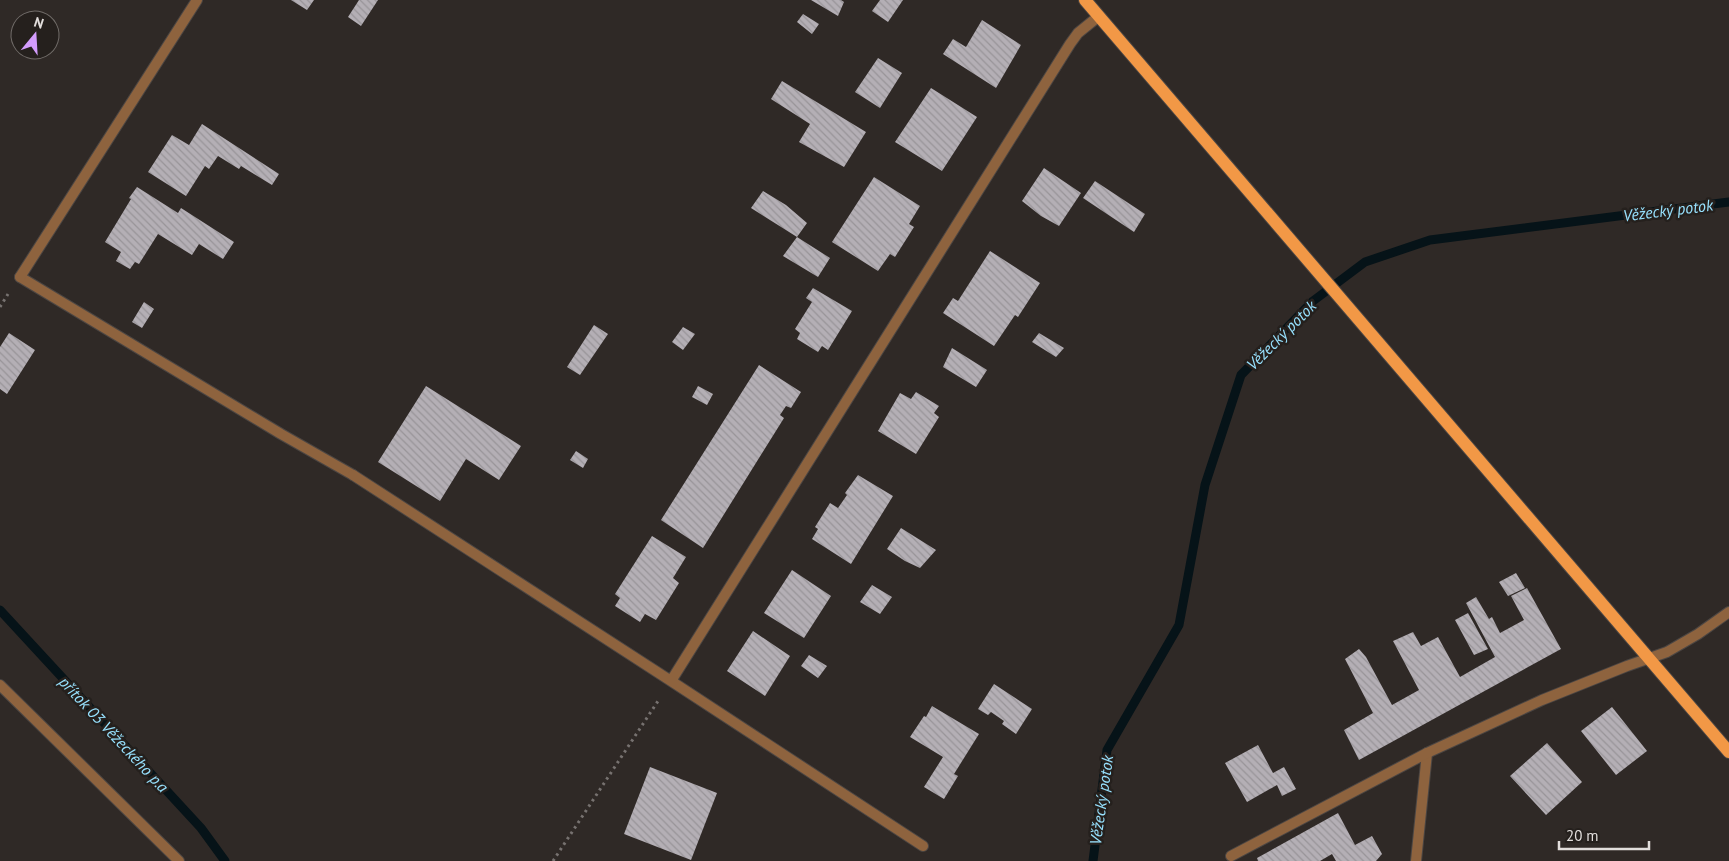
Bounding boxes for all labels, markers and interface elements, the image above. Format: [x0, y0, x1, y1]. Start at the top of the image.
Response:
north arrow [10, 10, 60, 60]
text: N [32, 13, 46, 33]
water label: Věžecký potok [1622, 194, 1715, 225]
water label: Věžecký potok [1242, 295, 1321, 374]
water label: přítok 03 Věžeckého p.a [54, 671, 173, 796]
water label: Věžecký potok [1085, 753, 1117, 846]
scale bar [1559, 818, 1649, 850]
text: 20 m [1566, 826, 1599, 845]

